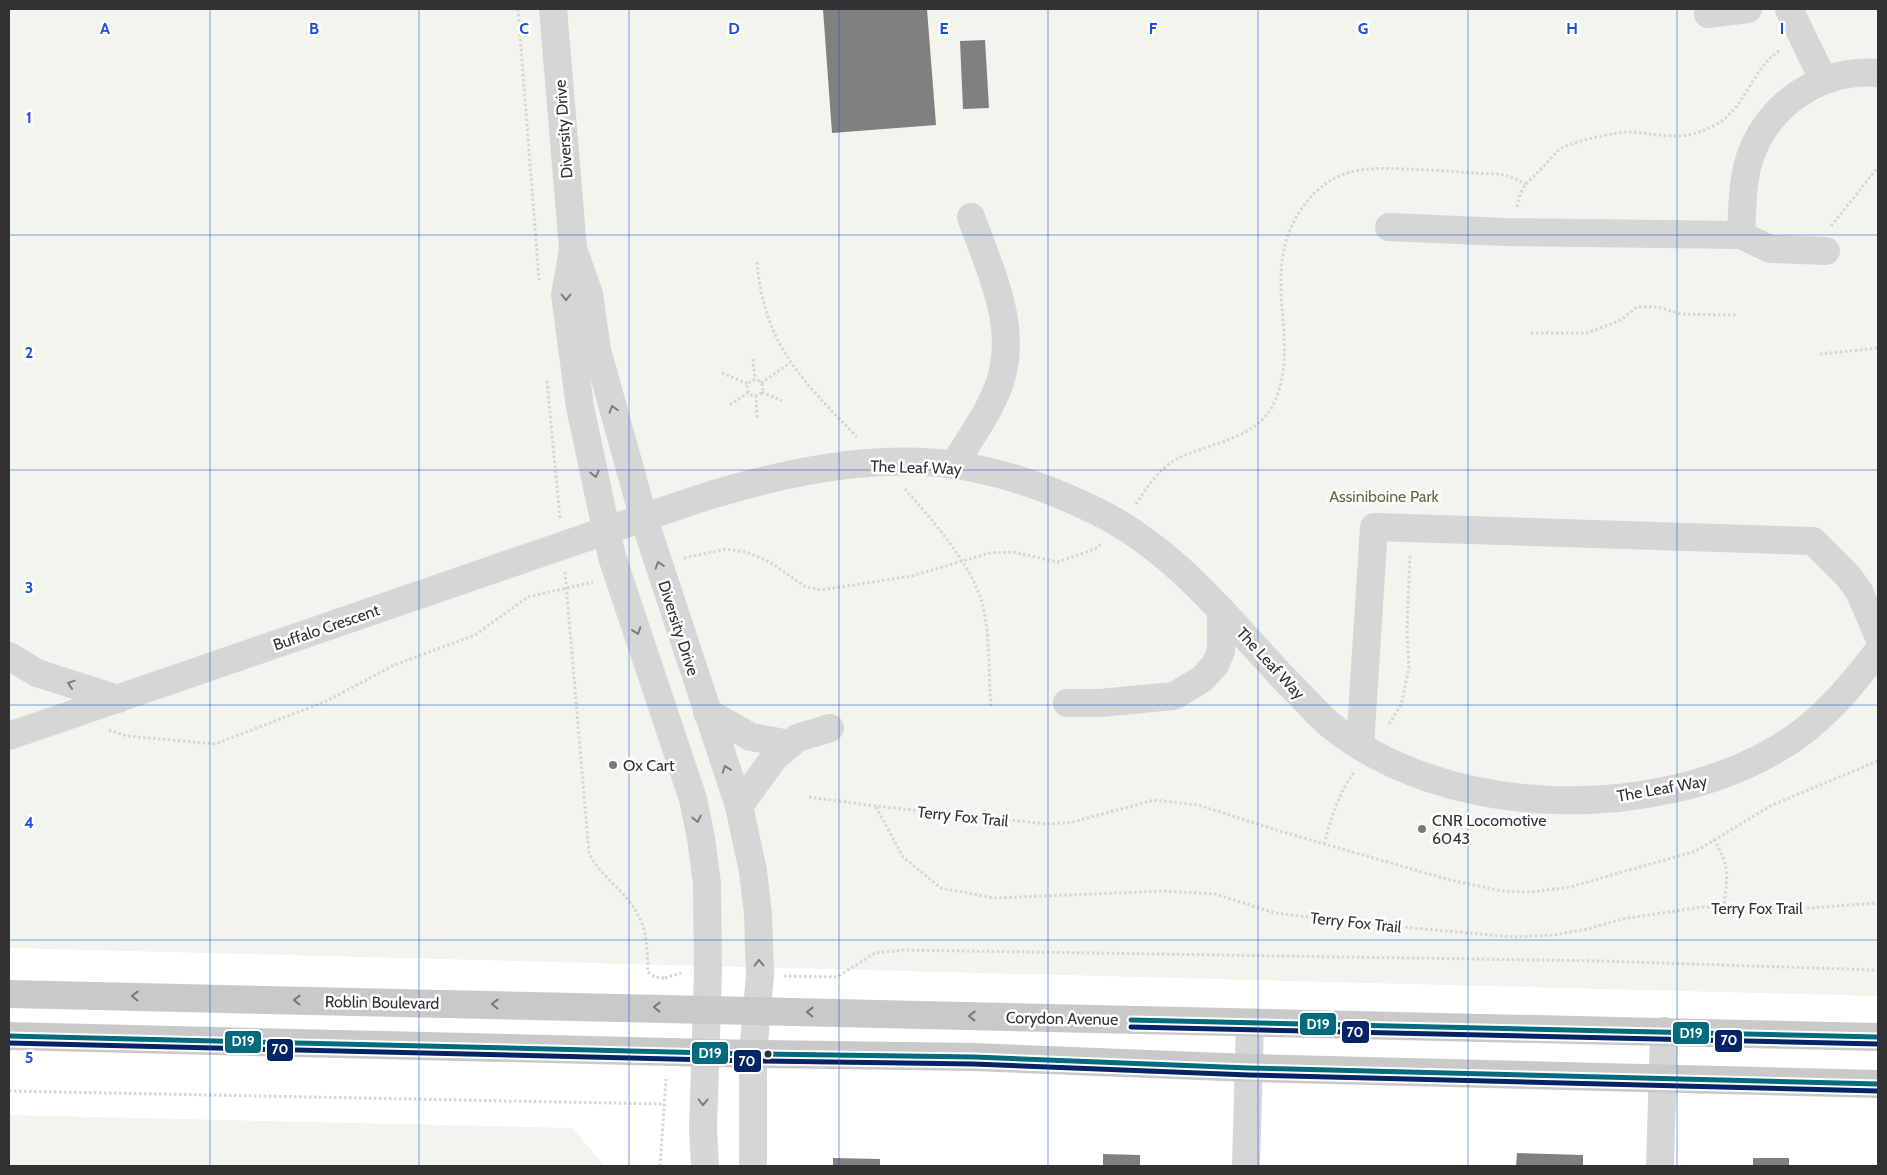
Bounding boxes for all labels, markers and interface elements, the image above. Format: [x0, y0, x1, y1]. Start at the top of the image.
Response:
text: A [100, 19, 110, 38]
text: B [309, 19, 319, 38]
text: C [519, 19, 529, 38]
text: D [728, 19, 740, 38]
text: E [939, 19, 949, 38]
text: F [1149, 19, 1158, 38]
text: G [1358, 19, 1368, 38]
text: H [1566, 19, 1578, 38]
text: I [1780, 19, 1784, 38]
street label: Diversity Drive [551, 79, 576, 179]
text: 1 [26, 108, 32, 127]
one-way arrow [561, 293, 571, 301]
text: 2 [25, 343, 33, 362]
one-way arrow [608, 405, 619, 413]
street label: The Leaf Way [870, 456, 962, 479]
one-way arrow [589, 469, 600, 478]
park label: Assiniboine Park [1329, 487, 1440, 506]
one-way arrow [654, 561, 664, 570]
text: 3 [25, 578, 33, 597]
street label: Diversity Drive [654, 578, 703, 678]
street label: Buffalo Crescent [271, 600, 382, 655]
street label: The Leaf Way [1233, 623, 1309, 703]
one-way arrow [631, 626, 641, 634]
one-way arrow [68, 680, 76, 690]
place label: Ox Cart [623, 756, 675, 775]
marker: Ox Cart [607, 759, 619, 771]
one-way arrow [722, 765, 732, 774]
street label: The Leaf Way [1615, 771, 1709, 806]
street label: Terry Fox Trail [916, 802, 1010, 831]
place label: CNR Locomotive 6043 [1432, 811, 1546, 848]
text: 4 [24, 813, 34, 832]
one-way arrow [691, 814, 702, 823]
marker: CNR Locomotive 6043 [1416, 823, 1428, 835]
street label: Terry Fox Trail [1711, 899, 1803, 918]
street label: Terry Fox Trail [1309, 908, 1403, 937]
one-way arrow [754, 958, 765, 966]
one-way arrow [130, 991, 138, 1001]
street label: Roblin Boulevard [325, 992, 439, 1013]
one-way arrow [293, 995, 300, 1005]
one-way arrow [490, 999, 498, 1009]
one-way arrow [653, 1002, 661, 1013]
one-way arrow [806, 1007, 814, 1018]
street label: Corydon Avenue [1006, 1008, 1118, 1029]
one-way arrow [968, 1011, 976, 1021]
line badge: D19 [1299, 1012, 1337, 1036]
text: D19 [1306, 1015, 1330, 1033]
line badge: 70 [1341, 1020, 1370, 1044]
line badge: D19 [1672, 1021, 1710, 1045]
text: 70 [1347, 1023, 1364, 1041]
text: D19 [1679, 1024, 1703, 1042]
line badge: 70 [1714, 1029, 1743, 1053]
line badge: D19 [224, 1030, 262, 1054]
text: 70 [1721, 1031, 1738, 1049]
text: D19 [231, 1032, 255, 1050]
line badge: 70 [266, 1038, 294, 1062]
text: 70 [272, 1040, 289, 1058]
line badge: D19 [691, 1041, 729, 1065]
text: D19 [698, 1044, 722, 1062]
text: 5 [25, 1048, 33, 1067]
line badge: 70 [733, 1049, 762, 1073]
unlabelled marker [763, 1049, 773, 1059]
text: 70 [739, 1052, 756, 1070]
one-way arrow [698, 1098, 709, 1106]

